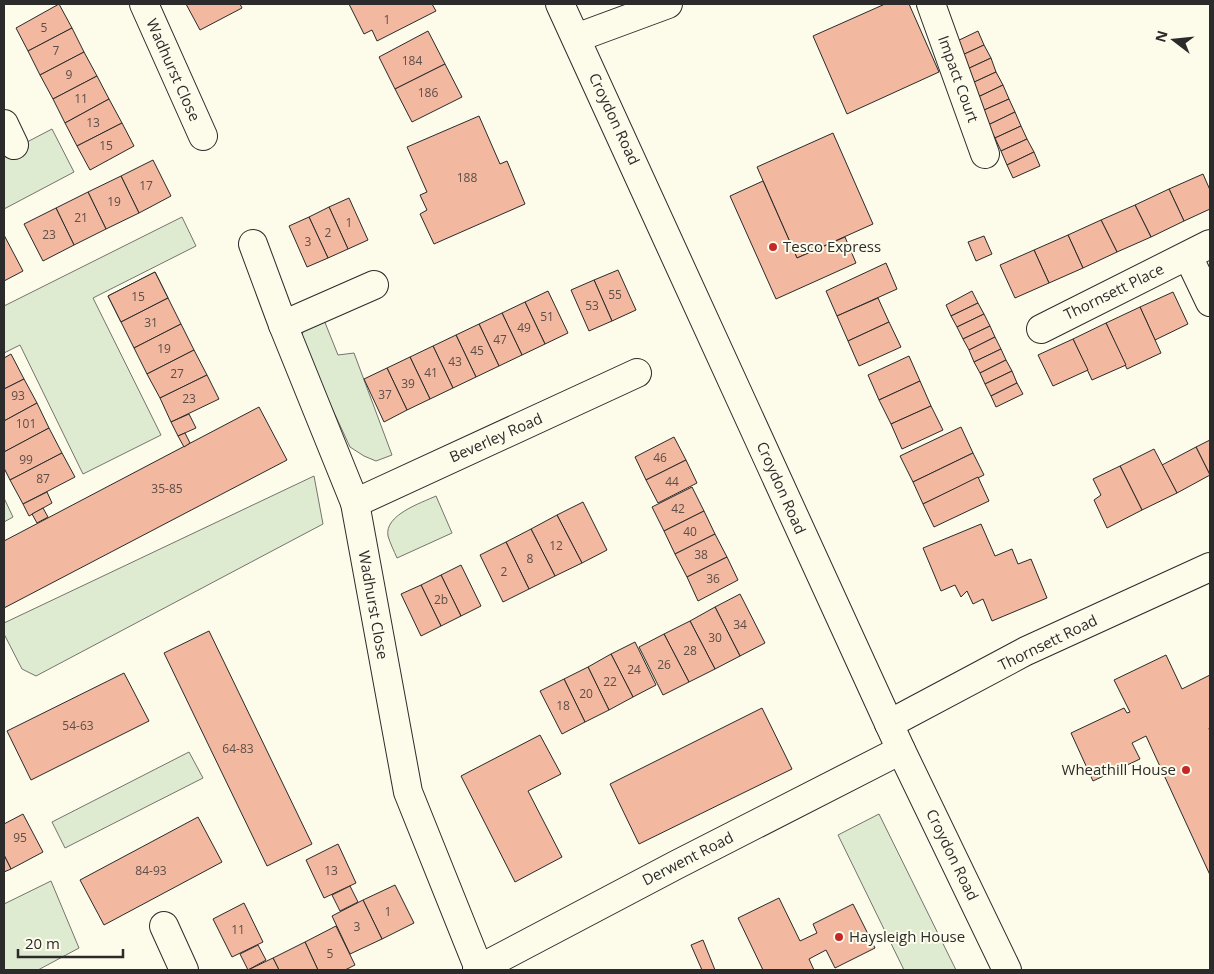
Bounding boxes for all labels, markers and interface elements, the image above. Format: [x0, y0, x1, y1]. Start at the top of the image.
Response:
house number: 1 [384, 11, 390, 28]
street label: Wadhurst Close [142, 15, 205, 124]
north arrow [1149, 15, 1199, 65]
house number: 5 [41, 19, 48, 36]
text: N [1150, 28, 1172, 44]
street label: Impact Court [934, 32, 984, 125]
house number: 7 [53, 42, 60, 59]
house number: 184 [402, 52, 422, 69]
house number: 9 [66, 66, 73, 83]
street label: Croydon Road [585, 69, 645, 168]
house number: 186 [418, 84, 438, 101]
house number: 11 [74, 90, 88, 107]
house number: 13 [86, 114, 100, 131]
house number: 15 [99, 137, 113, 154]
house number: 188 [457, 169, 477, 186]
house number: 17 [139, 177, 153, 194]
house number: 19 [107, 193, 121, 210]
house number: 21 [74, 209, 88, 226]
house number: 1 [346, 214, 352, 231]
house number: 2 [325, 224, 332, 241]
house number: 23 [42, 226, 56, 243]
house number: 3 [305, 233, 312, 250]
place label: Tesco Express [783, 236, 881, 256]
marker: Tesco Express [767, 241, 779, 253]
street label: Thornsett Place [1060, 258, 1167, 324]
house number: 55 [608, 286, 622, 303]
house number: 15 [131, 288, 145, 305]
house number: 53 [585, 297, 599, 314]
house number: 51 [540, 308, 554, 325]
house number: 31 [144, 314, 158, 331]
house number: 49 [517, 319, 531, 336]
house number: 47 [493, 331, 507, 348]
house number: 19 [157, 340, 171, 357]
house number: 45 [470, 342, 484, 359]
house number: 43 [448, 353, 462, 370]
house number: 41 [424, 364, 438, 381]
house number: 27 [170, 365, 184, 382]
house number: 39 [401, 375, 415, 392]
house number: 37 [378, 386, 392, 403]
house number: 93 [11, 387, 25, 404]
house number: 23 [182, 390, 196, 407]
street label: Beverley Road [446, 408, 545, 466]
house number: 101 [16, 415, 36, 432]
street label: Croydon Road [753, 438, 811, 537]
house number: 46 [653, 449, 667, 466]
house number: 99 [19, 451, 33, 468]
house number: 87 [36, 470, 50, 487]
house number: 44 [665, 473, 679, 490]
house number: 35-85 [151, 480, 183, 497]
house number: 42 [671, 500, 685, 517]
house number: 40 [683, 523, 697, 540]
house number: 12 [549, 537, 563, 554]
house number: 38 [694, 546, 708, 563]
street label: Wadhurst Close [355, 549, 393, 661]
house number: 8 [527, 550, 534, 567]
house number: 2 [501, 563, 508, 580]
house number: 36 [706, 570, 720, 587]
house number: 2b [434, 591, 448, 608]
street label: Thornsett Road [995, 609, 1100, 675]
house number: 34 [733, 616, 747, 633]
house number: 30 [708, 629, 722, 646]
house number: 28 [683, 642, 697, 659]
house number: 26 [657, 656, 671, 673]
house number: 24 [627, 661, 641, 678]
house number: 22 [603, 673, 617, 690]
house number: 20 [579, 685, 593, 702]
house number: 18 [556, 697, 570, 714]
house number: 54-63 [62, 717, 94, 734]
house number: 64-83 [222, 740, 254, 757]
place label: Wheathill House [1062, 759, 1176, 779]
marker: Wheathill House [1180, 764, 1192, 776]
street label: Croydon Road [922, 806, 984, 904]
street label: Derwent Road [639, 827, 737, 890]
house number: 95 [13, 829, 27, 846]
house number: 84-93 [135, 862, 167, 879]
house number: 13 [324, 862, 338, 879]
house number: 1 [385, 903, 391, 920]
house number: 3 [354, 918, 361, 935]
house number: 11 [231, 921, 245, 938]
scale bar [18, 926, 122, 958]
place label: Haysleigh House [849, 926, 965, 946]
marker: Haysleigh House [833, 931, 845, 943]
text: 20 m [25, 933, 60, 953]
house number: 5 [327, 945, 334, 962]

